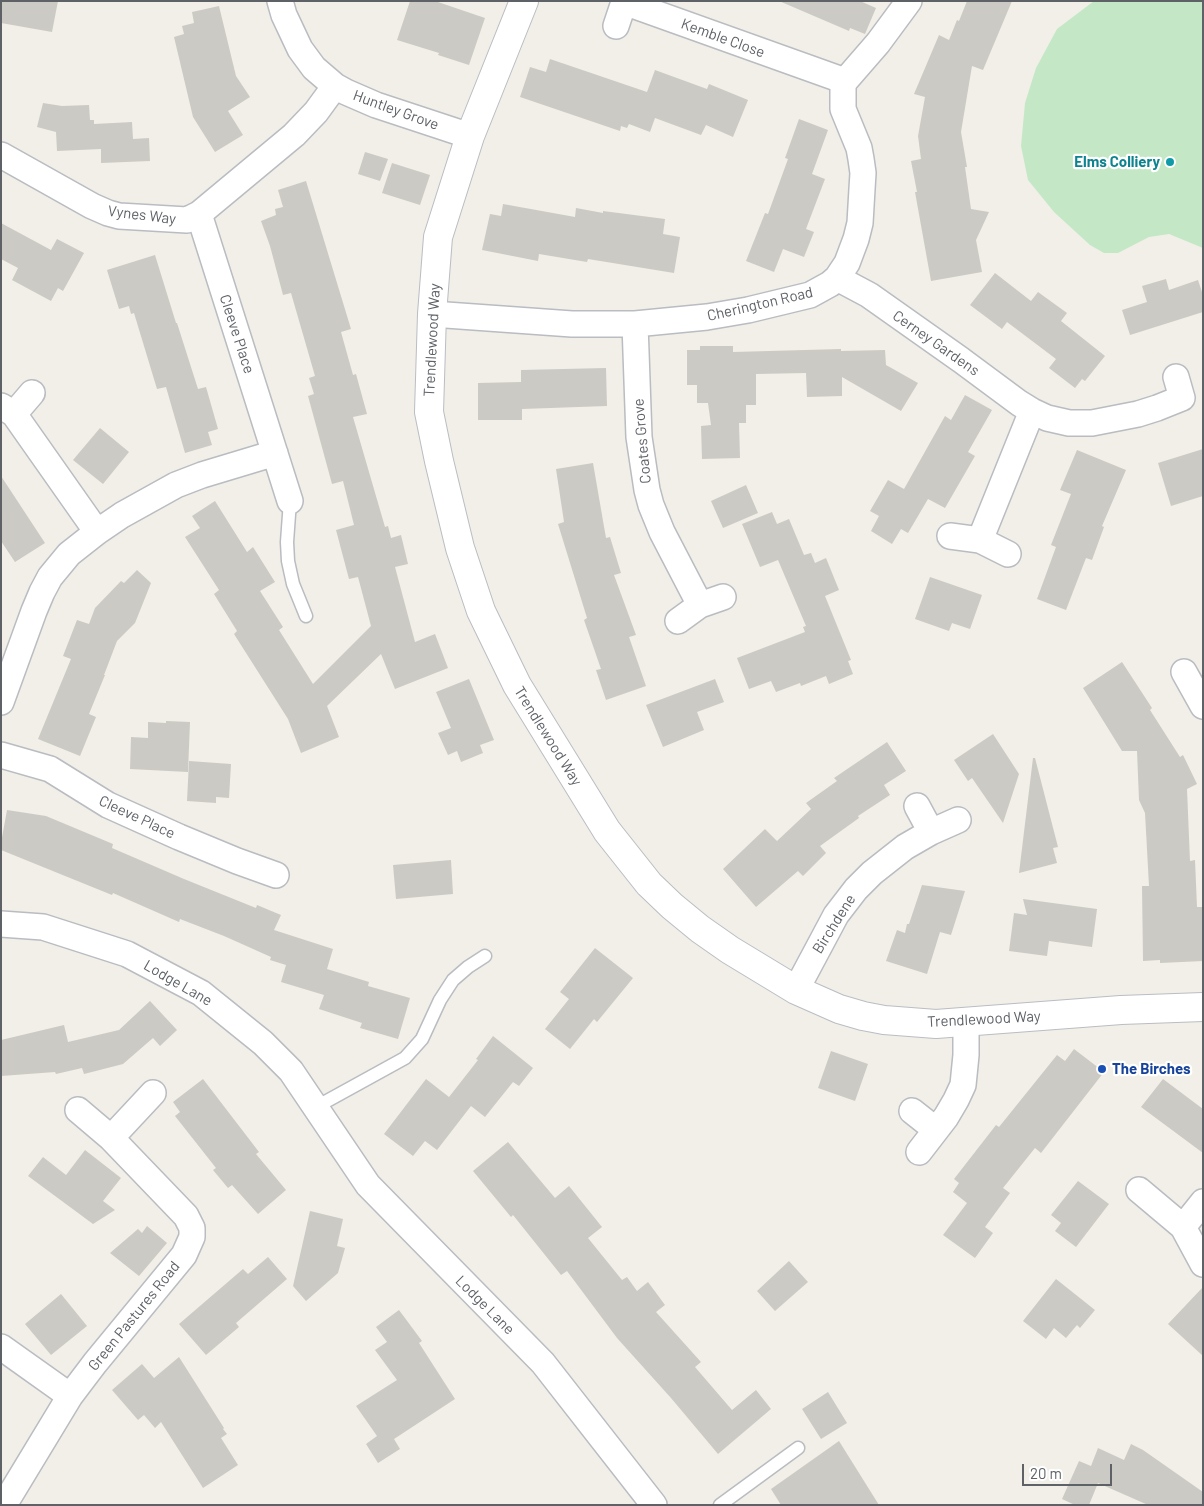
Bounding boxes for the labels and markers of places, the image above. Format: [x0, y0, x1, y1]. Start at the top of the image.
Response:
place label: Elms Colliery [1074, 153, 1160, 171]
marker: Elms Colliery [1164, 156, 1176, 168]
place label: The Birches [1112, 1060, 1191, 1078]
marker: The Birches [1096, 1063, 1108, 1075]

